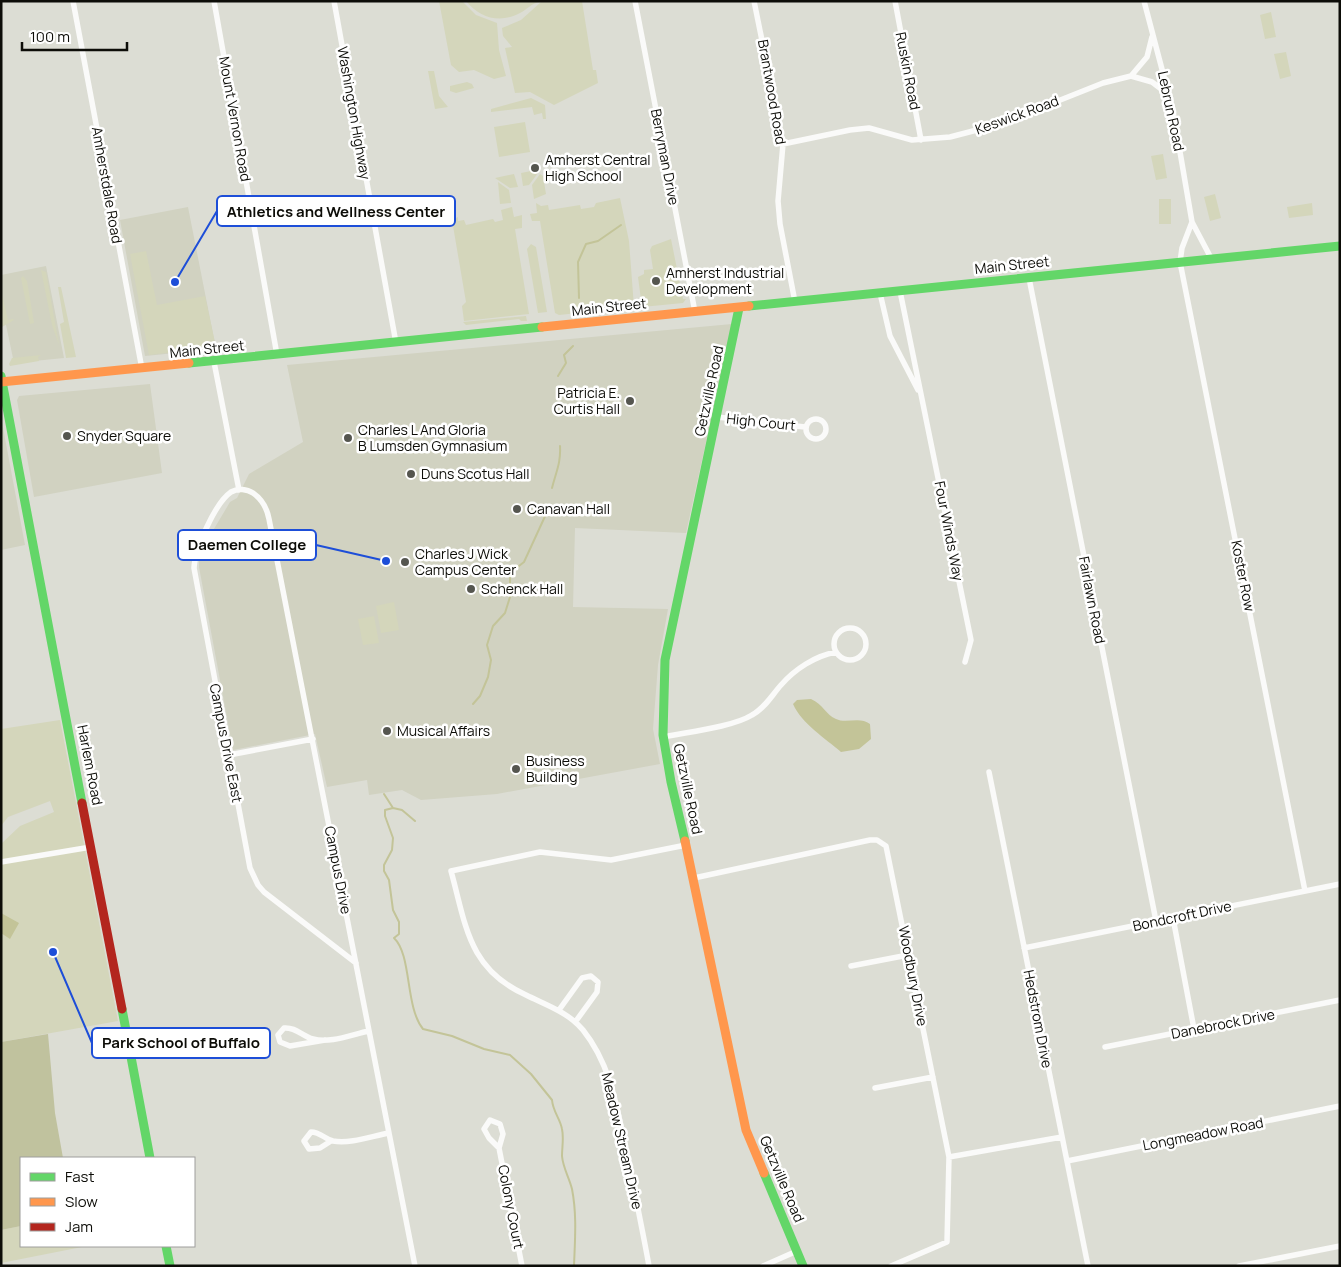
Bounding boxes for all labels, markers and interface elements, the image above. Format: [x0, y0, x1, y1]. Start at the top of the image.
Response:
scale bar [22, 20, 128, 52]
text: 100 m [30, 26, 70, 47]
street label: Ruskin Road [892, 30, 925, 111]
street label: Brantwood Road [754, 38, 791, 146]
street label: Washington Highway [333, 45, 376, 182]
street label: Mount Vernon Road [215, 55, 256, 183]
street label: Lebrun Road [1154, 69, 1189, 153]
street label: Keswick Road [972, 91, 1061, 138]
street label: Berryman Drive [647, 107, 684, 207]
street label: Amherstdale Road [88, 125, 127, 245]
place label: Amherst Central High School [545, 150, 651, 185]
marker: Amherst Central High School [529, 162, 541, 174]
callout: Athletics and Wellness Center [217, 196, 455, 226]
text: Athletics and Wellness Center [227, 201, 445, 222]
street label: Main Street [974, 251, 1051, 278]
place label: Amherst Industrial Development [666, 263, 784, 298]
marker: Amherst Industrial Development [650, 275, 662, 287]
street label: Main Street [571, 293, 648, 320]
street label: Main Street [169, 335, 246, 362]
street label: Getzville Road [690, 344, 727, 438]
place label: Patricia E. Curtis Hall [554, 383, 620, 418]
marker: Patricia E. Curtis Hall [624, 395, 636, 407]
street label: High Court [725, 408, 797, 435]
place label: Charles L And Gloria B Lumsden Gymnasium [358, 420, 508, 455]
place label: Snyder Square [77, 426, 171, 445]
marker: Snyder Square [61, 430, 73, 442]
marker: Charles L And Gloria B Lumsden Gymnasium [342, 432, 354, 444]
place label: Duns Scotus Hall [421, 464, 530, 483]
marker: Duns Scotus Hall [405, 468, 417, 480]
street label: Four Winds Way [931, 479, 969, 583]
place label: Canavan Hall [527, 499, 610, 518]
marker: Canavan Hall [511, 503, 523, 515]
callout: Daemen College [178, 530, 316, 560]
text: Daemen College [188, 534, 306, 555]
street label: Koster Row [1227, 539, 1260, 613]
place label: Charles J Wick Campus Center [415, 544, 516, 579]
street label: Fairlawn Road [1075, 555, 1110, 645]
marker: Charles J Wick Campus Center [399, 556, 411, 568]
place label: Schenck Hall [481, 579, 563, 598]
marker: Schenck Hall [465, 583, 477, 595]
street label: Campus Drive East [206, 682, 247, 804]
place label: Musical Affairs [397, 721, 490, 740]
street label: Harlem Road [73, 723, 108, 807]
marker: Musical Affairs [381, 725, 393, 737]
street label: Getzville Road [670, 742, 707, 836]
place label: Business Building [526, 751, 585, 786]
marker: Business Building [510, 763, 522, 775]
street label: Campus Drive [321, 824, 356, 915]
street label: Bondcroft Drive [1131, 896, 1233, 935]
street label: Woodbury Drive [894, 924, 933, 1028]
street label: Hedstrom Drive [1020, 968, 1057, 1070]
street label: Danebrock Drive [1169, 1004, 1276, 1043]
callout: Park School of Buffalo [92, 1028, 270, 1058]
text: Park School of Buffalo [102, 1032, 260, 1053]
street label: Meadow Stream Drive [598, 1071, 647, 1211]
street label: Longmeadow Road [1141, 1112, 1265, 1155]
street label: Getzville Road [756, 1133, 809, 1225]
legend [20, 1157, 195, 1247]
street label: Colony Court [494, 1163, 529, 1251]
text: Fast [65, 1166, 94, 1187]
text: Slow [65, 1191, 98, 1212]
text: Jam [65, 1216, 93, 1237]

